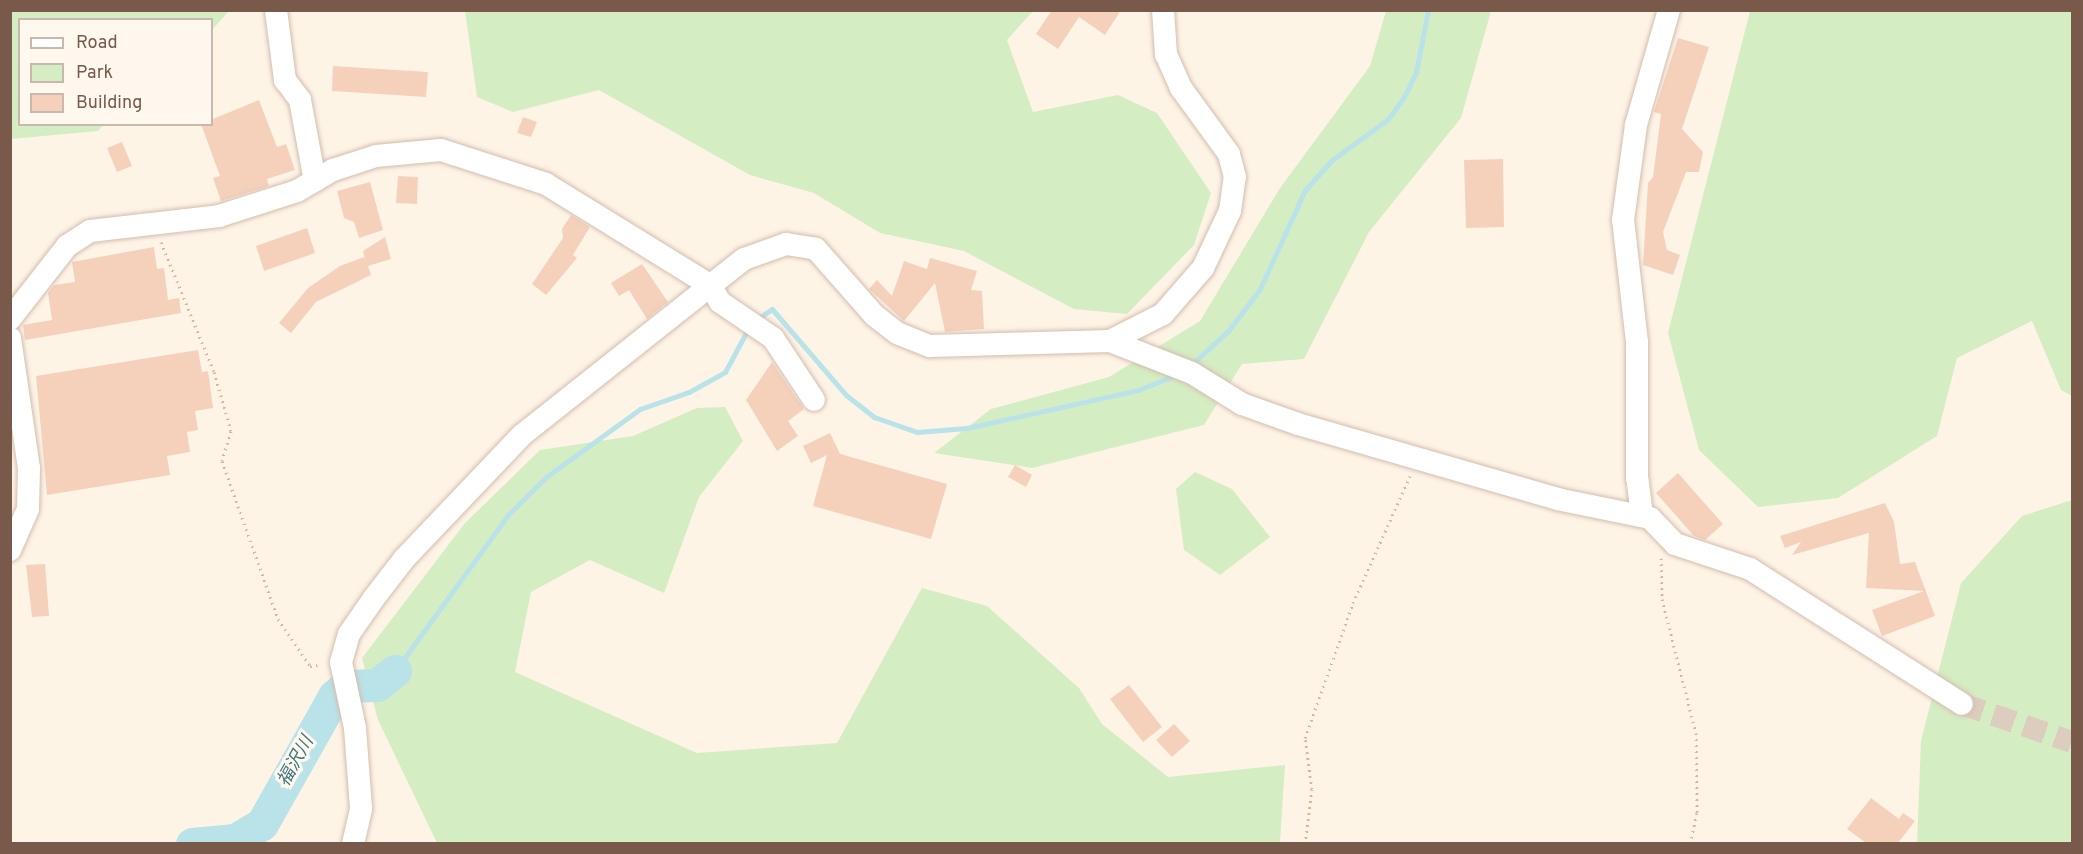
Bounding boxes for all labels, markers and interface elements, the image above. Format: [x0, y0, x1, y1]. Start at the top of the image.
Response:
legend [18, 18, 213, 126]
text: Road [76, 32, 118, 55]
text: Park [76, 62, 113, 85]
text: Building [76, 92, 142, 115]
water label: 福沢川 [274, 733, 320, 791]

